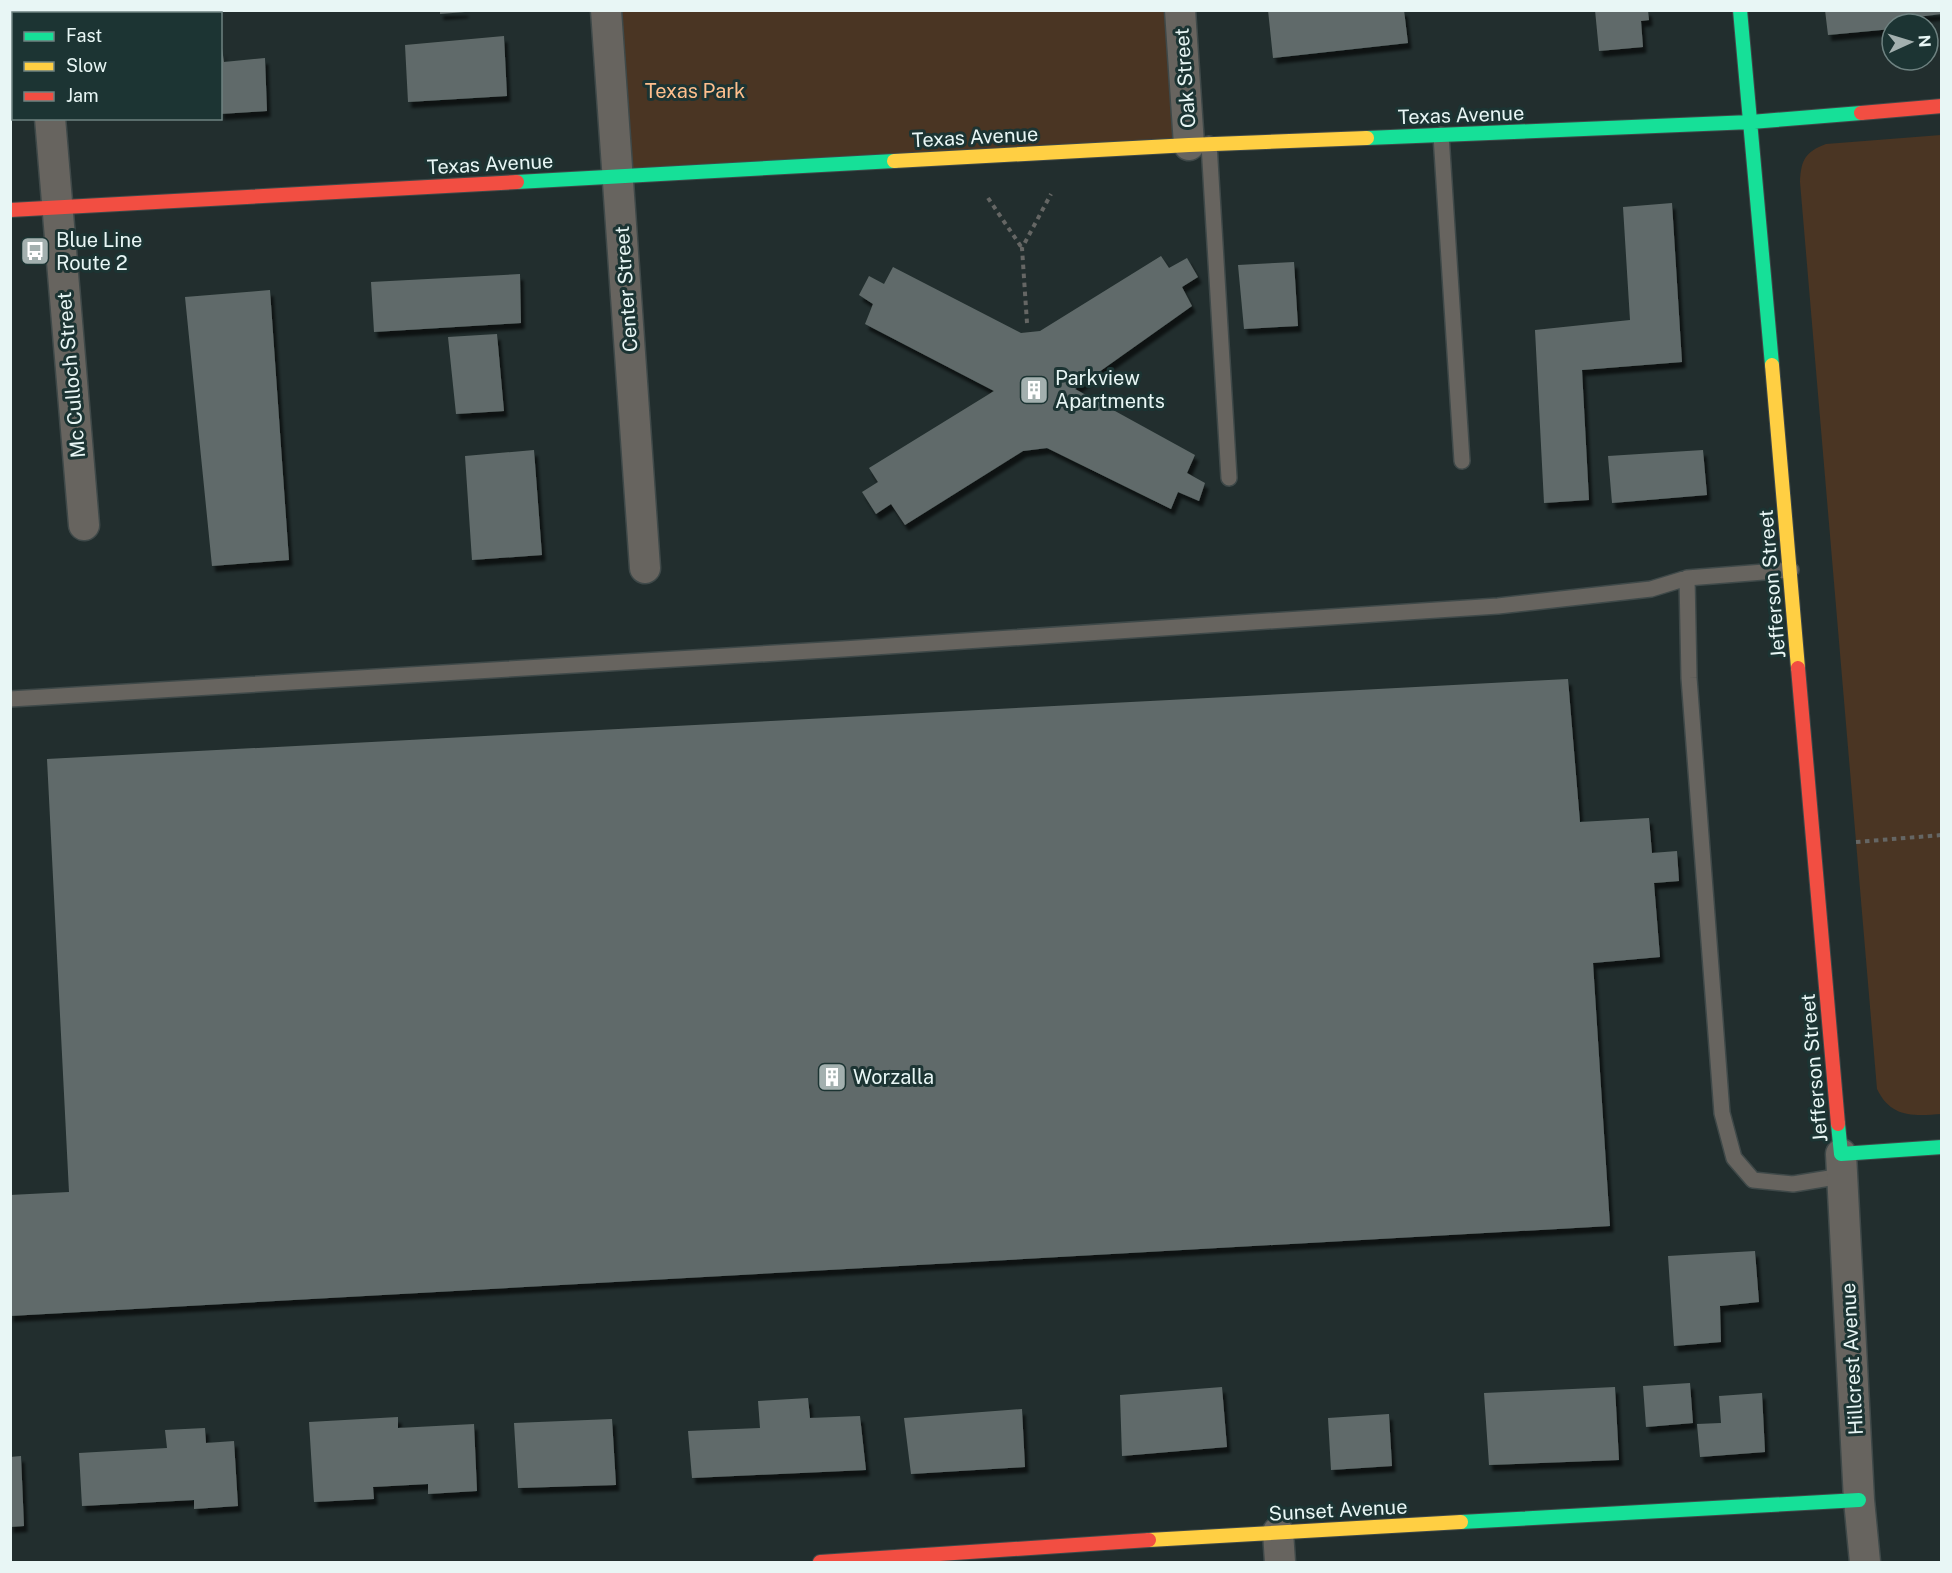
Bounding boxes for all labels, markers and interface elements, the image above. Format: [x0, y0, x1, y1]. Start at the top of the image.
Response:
legend [12, 12, 222, 120]
north arrow [1880, 12, 1940, 72]
text: Fast [66, 25, 102, 46]
street label: Oak Street [1170, 27, 1200, 129]
text: N [1915, 34, 1934, 48]
text: Slow [66, 55, 107, 76]
park label: Texas Park [645, 79, 745, 103]
text: Jam [66, 85, 99, 106]
street label: Texas Avenue [1397, 101, 1525, 129]
street label: Texas Avenue [911, 122, 1039, 152]
street label: Texas Avenue [426, 149, 554, 179]
street label: Center Street [610, 225, 642, 353]
place label: Blue Line Route 2 [56, 228, 142, 275]
bus stop icon: Blue Line Route 2 [19, 235, 51, 267]
street label: Mc Culloch Street [52, 291, 90, 459]
place label: Parkview Apartments [1055, 366, 1165, 413]
building icon: Parkview Apartments [1018, 374, 1050, 406]
street label: Jefferson Street [1754, 509, 1790, 659]
street label: Jefferson Street [1796, 993, 1832, 1143]
building icon: Worzalla [816, 1061, 848, 1093]
place label: Worzalla [853, 1065, 934, 1089]
street label: Hillcrest Avenue [1836, 1282, 1868, 1436]
street label: Sunset Avenue [1268, 1494, 1408, 1526]

